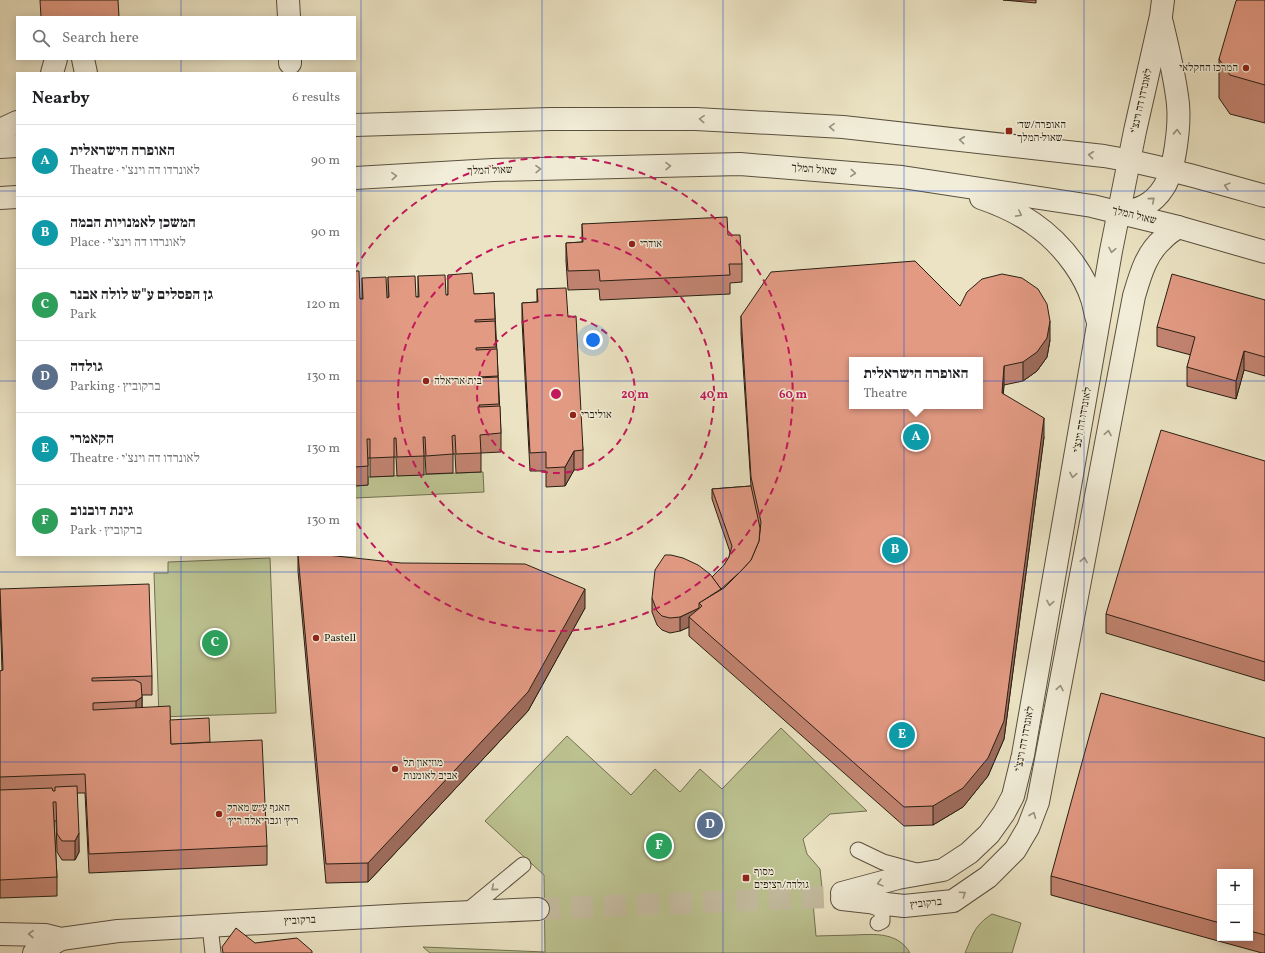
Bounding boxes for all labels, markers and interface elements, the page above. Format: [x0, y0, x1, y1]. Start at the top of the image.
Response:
search box [16, 16, 356, 60]
icon: search [30, 27, 52, 49]
text: Search here [62, 28, 139, 49]
place label: המרכז החקלאי [1179, 61, 1238, 76]
marker: המרכז החקלאי [1241, 63, 1251, 73]
street label: לאונרדו דה וינצ'י [1127, 67, 1157, 135]
text: Nearby [32, 87, 90, 110]
text: 6 results [292, 89, 340, 107]
one-way arrow [699, 115, 705, 124]
place label: האופרה/שד׳ שאול המלך [1017, 118, 1066, 146]
one-way arrow [829, 122, 835, 131]
marker: האופרה/שד׳ שאול המלך [1004, 126, 1014, 136]
one-way arrow [1173, 129, 1181, 135]
one-way arrow [958, 136, 965, 145]
text: האופרה הישראלית [70, 141, 175, 162]
one-way arrow [1088, 150, 1094, 159]
text: A [40, 152, 50, 170]
text: 90 m [311, 152, 340, 170]
street label: שאול המלך [791, 161, 838, 179]
text: Theatre · לאונרדו דה וינצ'י [70, 162, 200, 180]
one-way arrow [665, 162, 671, 170]
street label: שאול המלך [467, 163, 513, 179]
one-way arrow [535, 165, 541, 174]
one-way arrow [850, 169, 856, 178]
one-way arrow [391, 172, 397, 180]
one-way arrow [1224, 182, 1231, 190]
one-way arrow [1147, 197, 1155, 205]
street label: שאול המלך [1110, 203, 1158, 229]
one-way arrow [1015, 210, 1022, 217]
text: המשכן לאמנויות הבמה [70, 213, 196, 234]
text: B [41, 224, 49, 242]
text: 90 m [311, 224, 340, 242]
text: Place · לאונרדו דה וינצ'י [70, 234, 186, 252]
place label: אודרי [640, 237, 662, 252]
marker: אודרי [627, 239, 637, 249]
one-way arrow [1108, 247, 1116, 253]
text: גן הפסלים ע"ש לולה אבנר [70, 285, 213, 306]
text: C [41, 296, 49, 314]
text: 120 m [306, 296, 340, 314]
text: Park [70, 306, 97, 324]
your location [583, 330, 603, 350]
text: גולדה [70, 357, 103, 378]
popup [849, 357, 983, 409]
text: האופרה הישראלית [864, 364, 968, 385]
text: D [40, 368, 50, 386]
text: 130 m [307, 368, 340, 386]
place label: בית אריאלה [434, 374, 482, 389]
marker: בית אריאלה [421, 376, 431, 386]
text: Parking · ברקוביץ [70, 378, 161, 396]
text: Theatre [864, 385, 907, 403]
street label: לאונרדו דה וינצ'י [1070, 386, 1096, 454]
centre of rings [549, 387, 563, 401]
text: 20 m [621, 387, 649, 403]
text: 40 m [700, 387, 729, 403]
text: 60 m [779, 387, 807, 403]
place label: אוליברי [581, 408, 612, 423]
marker: אוליברי [568, 410, 578, 420]
pin: A [903, 422, 929, 452]
text: הקאמרי [70, 429, 114, 450]
one-way arrow [1103, 430, 1112, 436]
text: E [41, 440, 49, 458]
text: 130 m [307, 440, 340, 458]
text: Theatre · לאונרדו דה וינצ'י [70, 450, 200, 468]
one-way arrow [1069, 472, 1078, 478]
text: גינת דובנוב [70, 501, 133, 522]
text: F [41, 512, 49, 530]
text: 130 m [307, 512, 340, 530]
text: Park · ברקוביץ [70, 522, 142, 540]
pin: B [882, 535, 908, 565]
one-way arrow [1079, 557, 1088, 564]
one-way arrow [1046, 600, 1055, 606]
pin: C [202, 628, 228, 658]
place label: Pastell [324, 631, 356, 646]
marker: Pastell [311, 633, 321, 643]
one-way arrow [1055, 685, 1064, 691]
street label: לאונרדו דה וינצ'י [1011, 705, 1039, 773]
pin: E [889, 720, 915, 750]
place label: מוזיאון תל אביב לאומנות [403, 756, 458, 784]
marker: מוזיאון תל אביב לאומנות [390, 764, 400, 774]
place label: האגף ע״ש מארק ריץ׳ וגבריאלה ריץ׳ [227, 801, 299, 829]
marker: האגף ע״ש מארק ריץ׳ וגבריאלה ריץ׳ [214, 809, 224, 819]
pin: D [697, 810, 723, 840]
one-way arrow [1028, 812, 1036, 820]
pin: F [646, 831, 672, 861]
place label: מסוף גולדה/רציפים [754, 865, 809, 893]
map controls [1217, 869, 1253, 941]
button: + [1217, 869, 1253, 905]
marker: מסוף גולדה/רציפים [741, 873, 751, 883]
one-way arrow [877, 878, 883, 886]
one-way arrow [492, 884, 499, 891]
one-way arrow [958, 892, 965, 899]
street label: ברקוביץ [909, 895, 943, 913]
button: − [1217, 905, 1253, 941]
street label: ברקוביץ [284, 913, 316, 929]
one-way arrow [28, 930, 34, 939]

